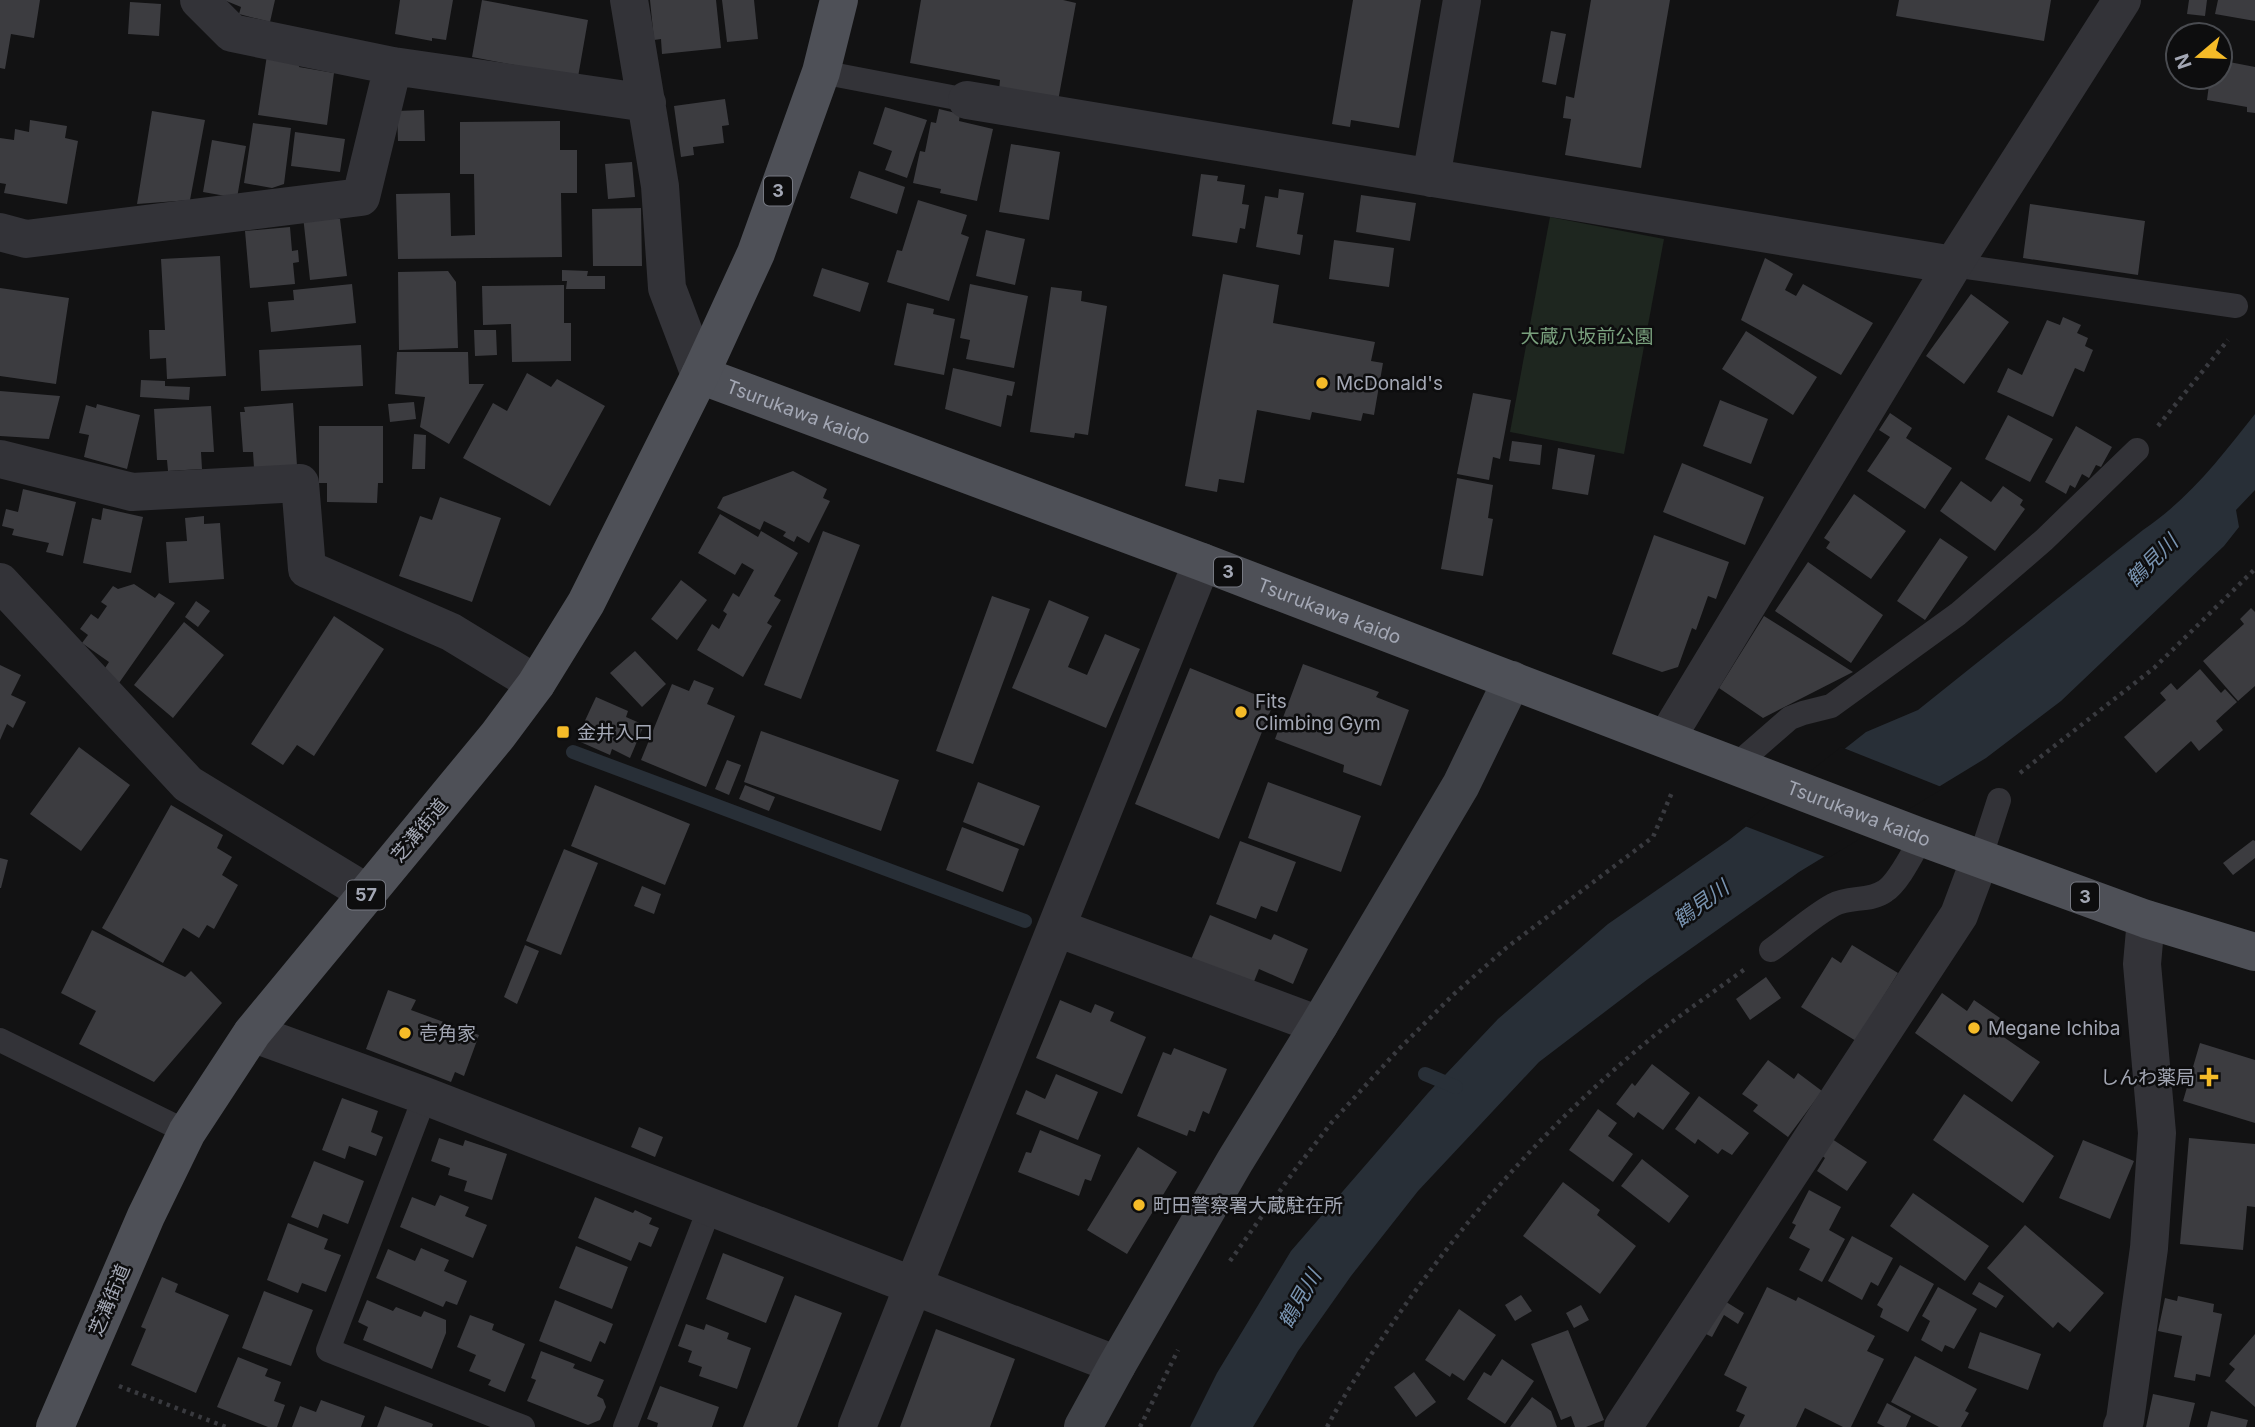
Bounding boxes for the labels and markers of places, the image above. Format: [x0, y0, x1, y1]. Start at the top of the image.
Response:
place label: McDonald's [1336, 372, 1443, 395]
marker: McDonald's [1314, 375, 1330, 391]
place label: Fits Climbing Gym [1255, 690, 1381, 735]
marker: Fits Climbing Gym [1233, 704, 1249, 720]
place label: 金井入口 [577, 721, 653, 744]
marker: 金井入口 [555, 724, 571, 740]
place label: Megane Ichiba [1988, 1017, 2121, 1040]
marker: Megane Ichiba [1966, 1020, 1982, 1036]
place label: 壱角家 [419, 1022, 476, 1045]
marker: 壱角家 [397, 1025, 413, 1041]
place label: しんわ薬局 [2100, 1066, 2195, 1089]
marker: しんわ薬局 [2201, 1069, 2217, 1085]
place label: 町田警察署大蔵駐在所 [1153, 1194, 1343, 1217]
marker: 町田警察署大蔵駐在所 [1131, 1197, 1147, 1213]

